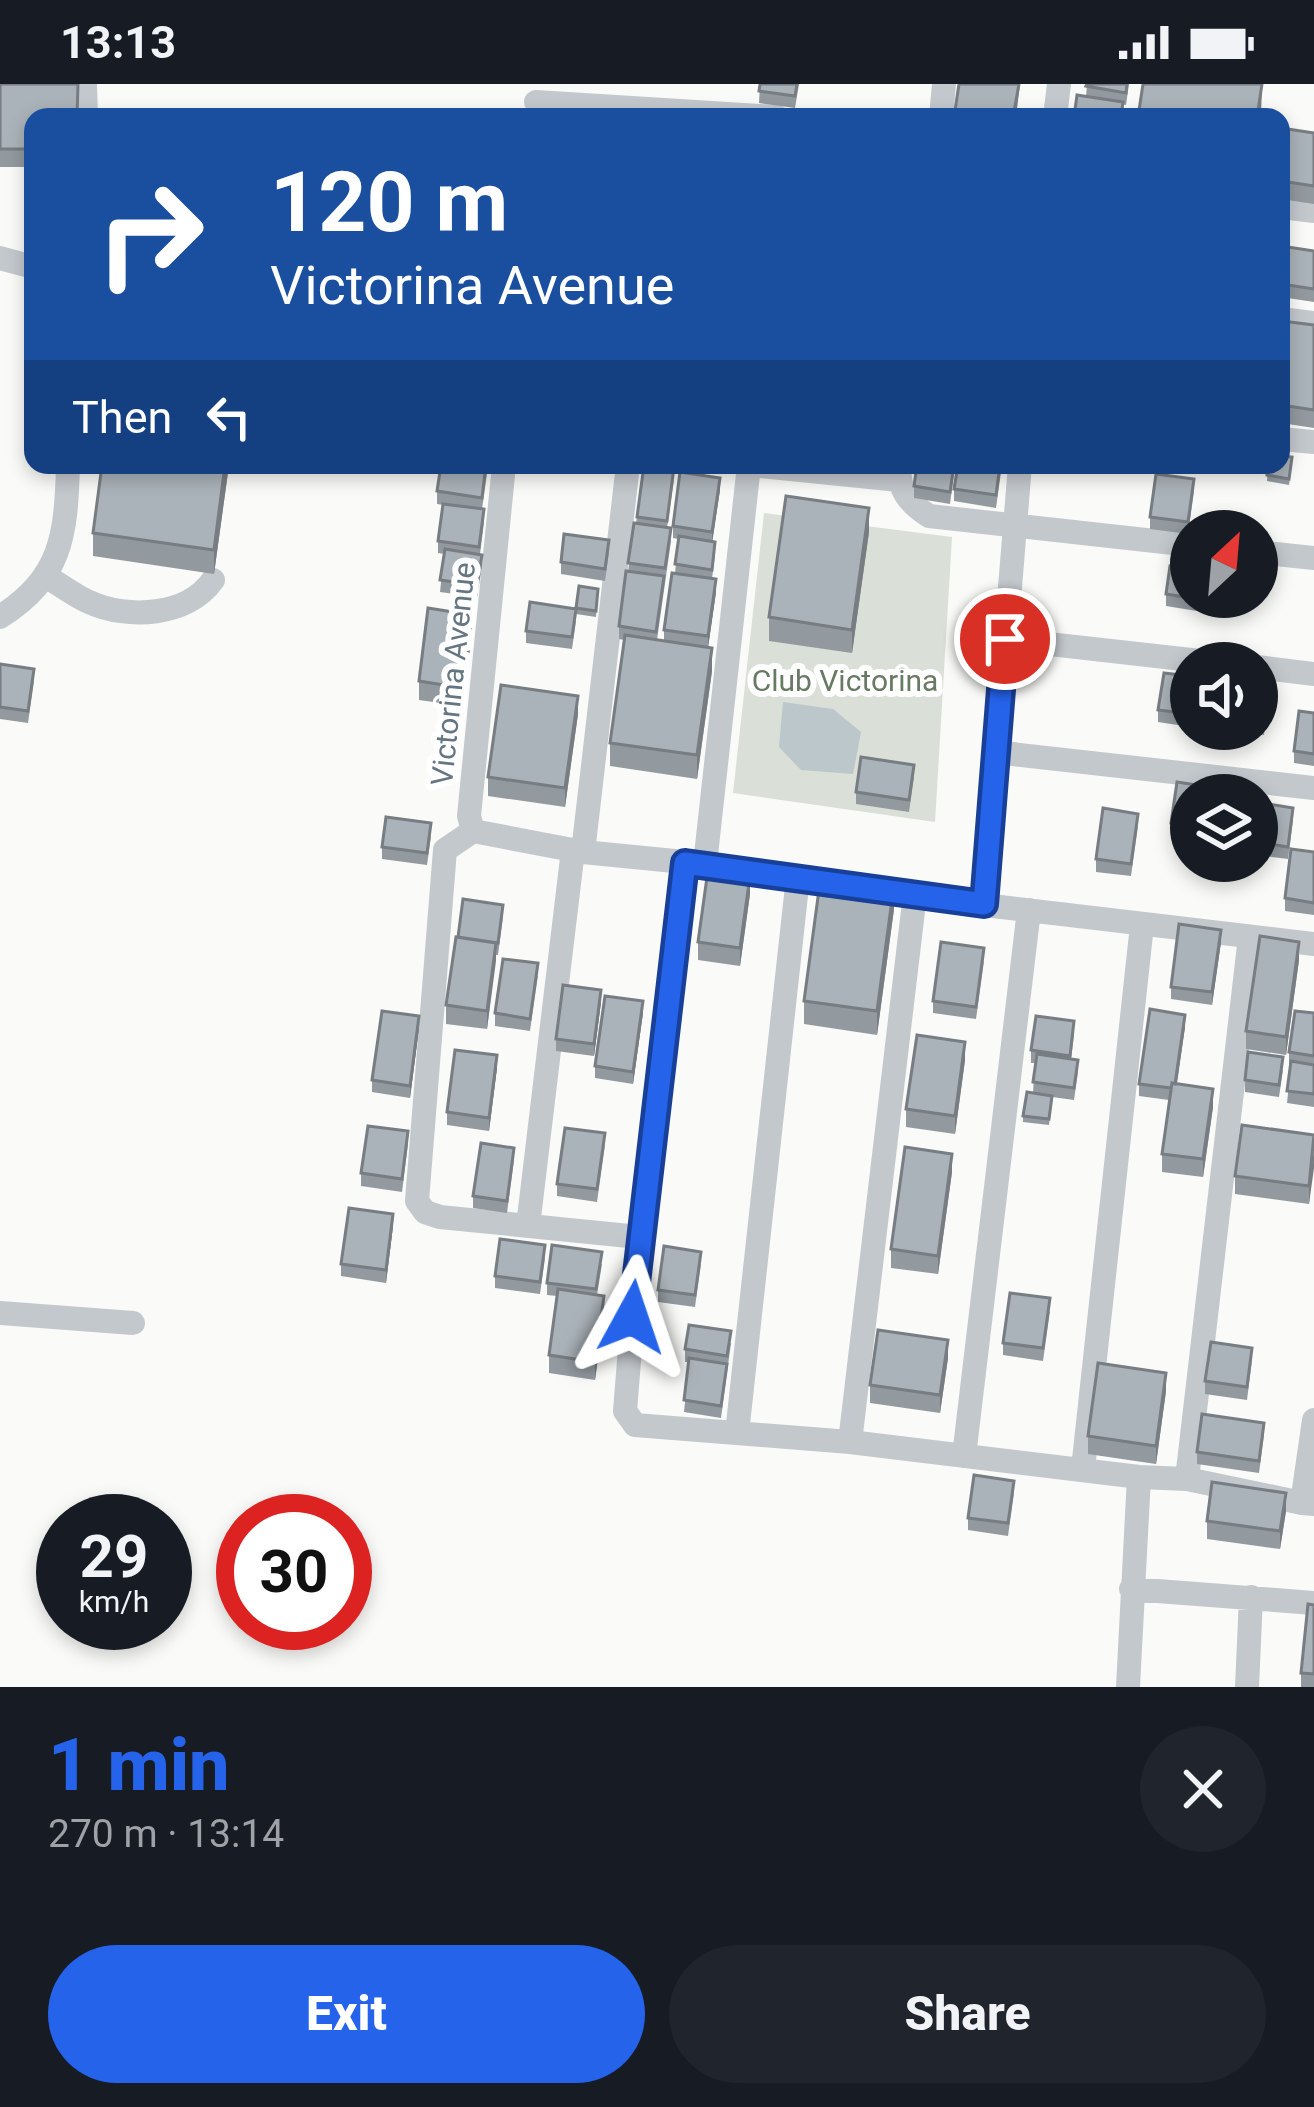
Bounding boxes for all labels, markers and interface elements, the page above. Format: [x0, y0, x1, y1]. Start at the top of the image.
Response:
text: 13:13 [60, 16, 176, 69]
text: 120 m [270, 153, 508, 252]
icon: right [72, 156, 228, 312]
text: Victorina Avenue [270, 254, 674, 317]
icon: left [196, 384, 262, 450]
text: Then [72, 391, 172, 444]
north arrow [1170, 510, 1278, 618]
map controls [1170, 510, 1278, 882]
street label: Victorina Avenue [424, 560, 482, 788]
pin [954, 588, 1056, 690]
icon: arrive [972, 606, 1038, 672]
button: sound [1170, 642, 1278, 750]
park label: Club Victorina [752, 663, 938, 698]
button: layers [1170, 774, 1278, 882]
position arrow [569, 1254, 695, 1380]
speed limit sign: 30 [216, 1494, 372, 1650]
text: 29 [80, 1521, 148, 1592]
text: km/h [79, 1584, 149, 1619]
text: 1 min [48, 1723, 230, 1808]
button: close [1140, 1726, 1266, 1852]
text: 270 m · 13:14 [48, 1811, 284, 1857]
button: Exit [48, 1945, 645, 2083]
button: Share [669, 1945, 1266, 2083]

